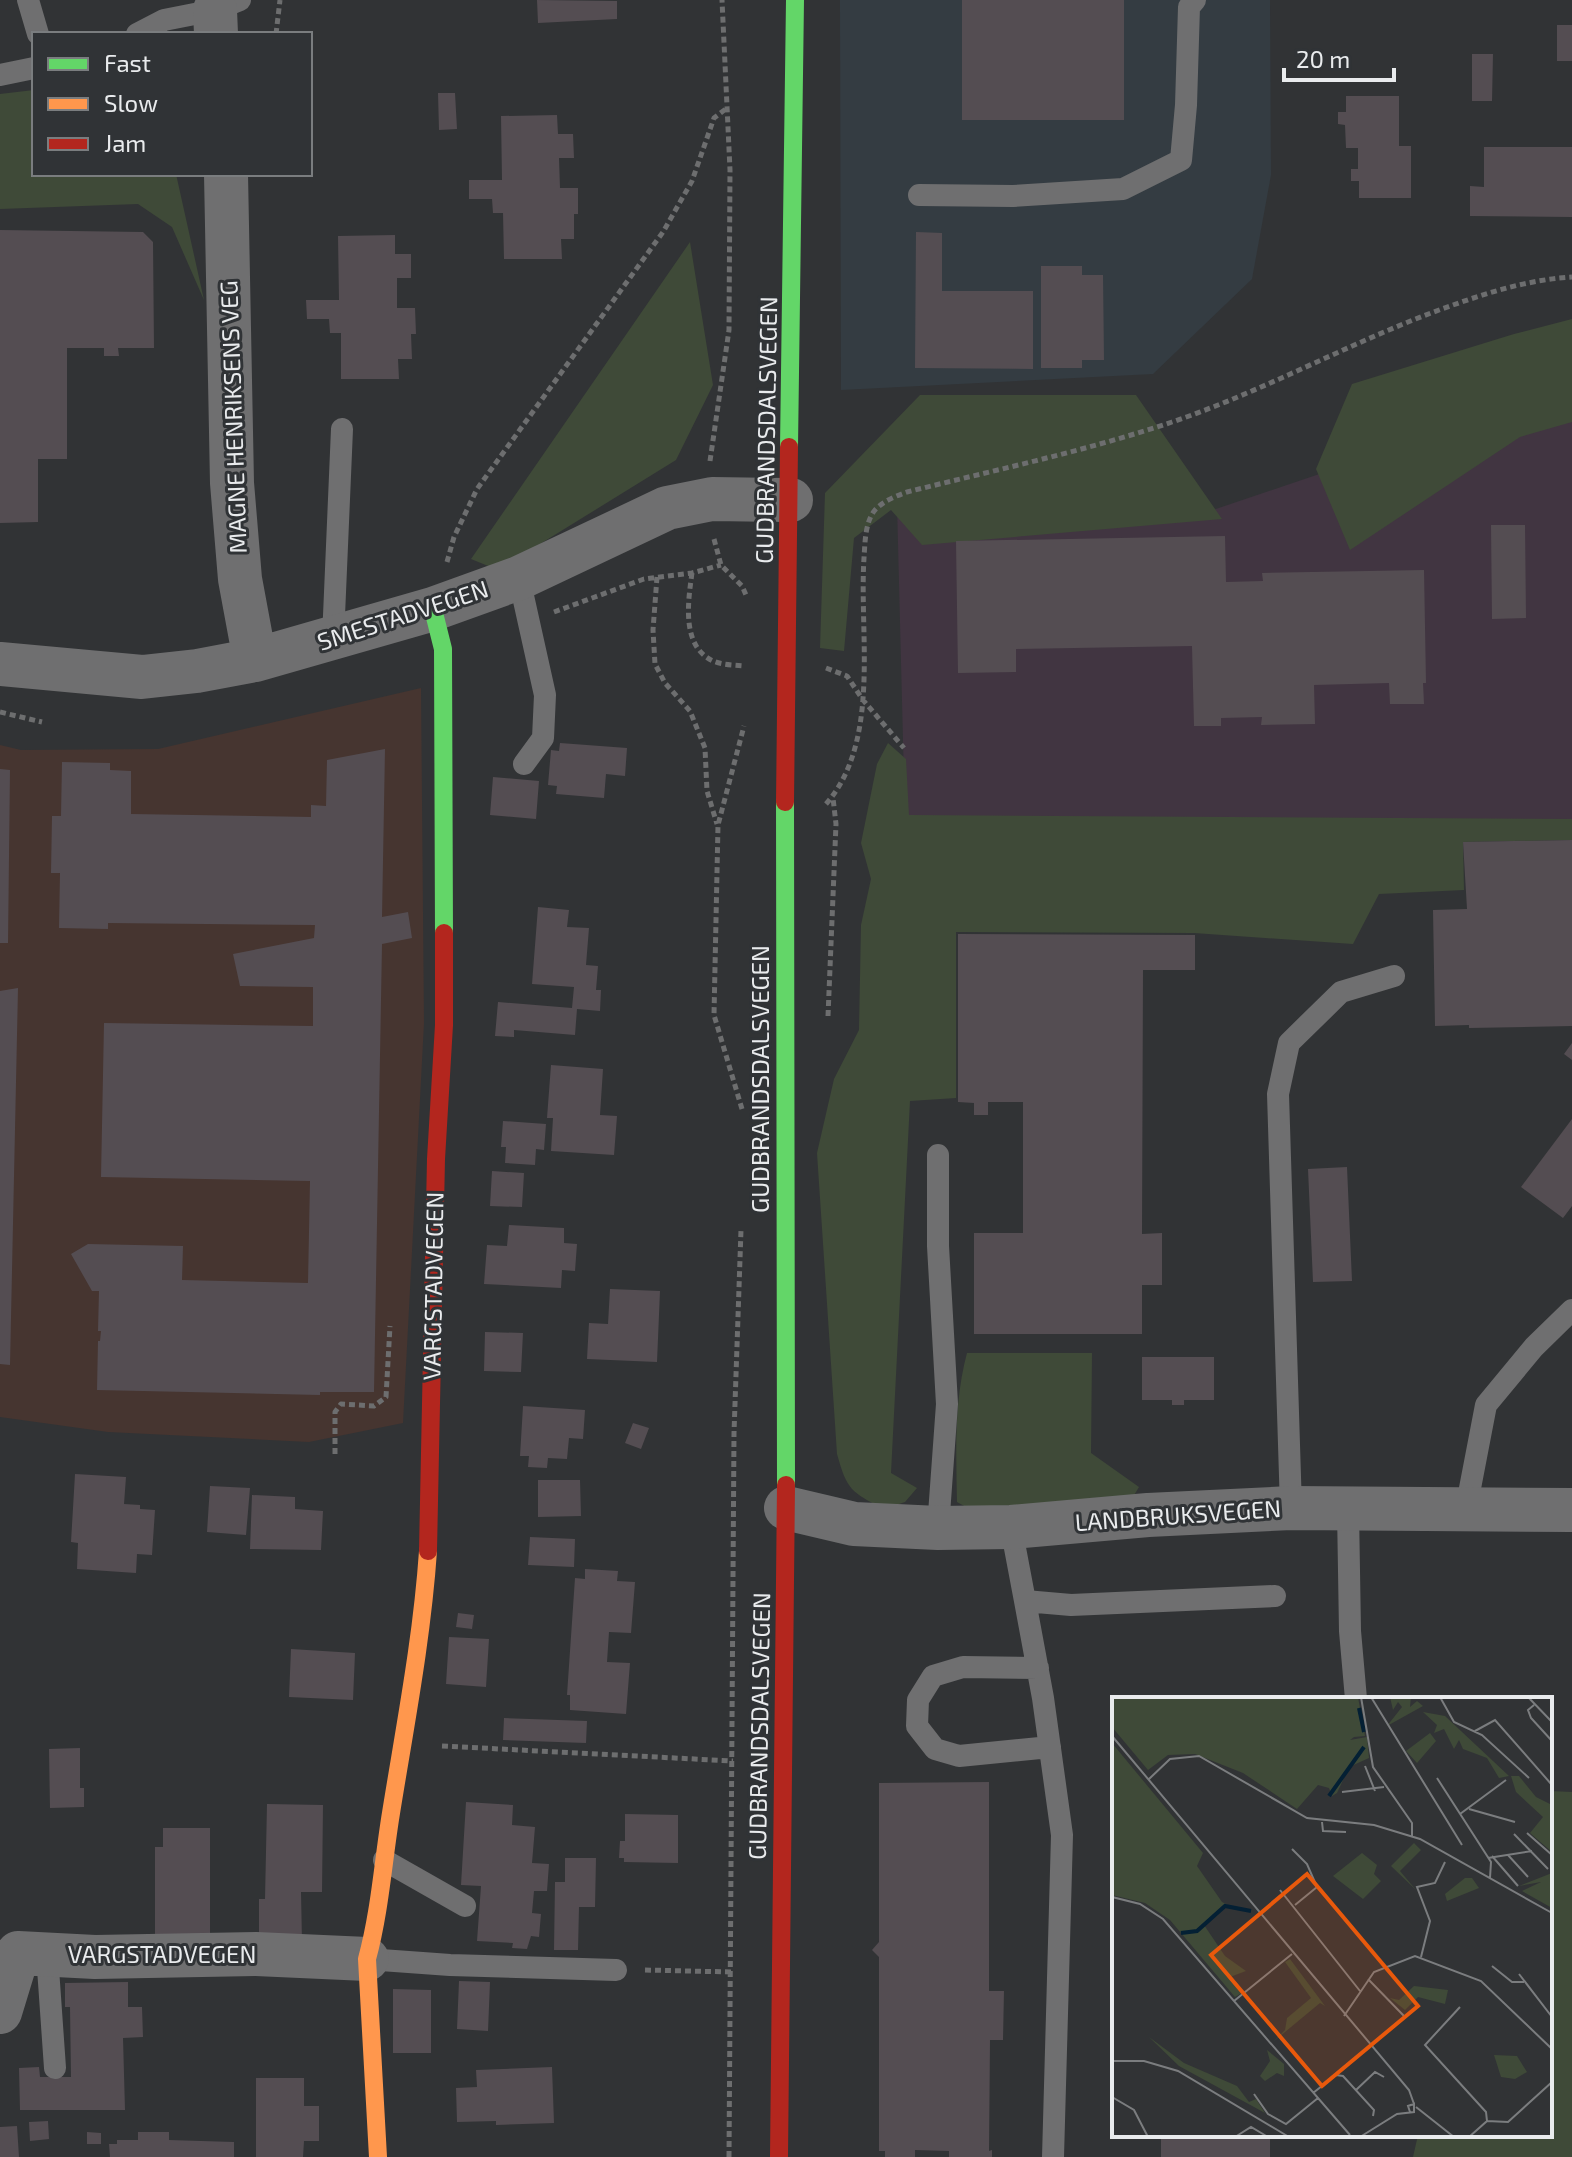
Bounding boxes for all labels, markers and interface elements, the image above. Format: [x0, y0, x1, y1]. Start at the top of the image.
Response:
legend [32, 32, 312, 176]
scale bar [1284, 32, 1394, 82]
text: 20 m [1296, 44, 1350, 73]
text: Fast [104, 48, 151, 77]
text: Slow [104, 88, 158, 117]
text: Jam [104, 128, 146, 157]
street label: MAGNE HENRIKSENS VEG [213, 280, 252, 554]
street label: GUDBRANDSDALSVEGEN [749, 296, 782, 564]
street label: SMESTADVEGEN [313, 573, 492, 656]
street label: GUDBRANDSDALSVEGEN [745, 945, 774, 1213]
street label: VARGSTADVEGEN [416, 1191, 449, 1381]
street label: LANDBRUKSVEGEN [1074, 1493, 1282, 1536]
street label: GUDBRANDSDALSVEGEN [742, 1592, 775, 1860]
inset map [1112, 1697, 1552, 2137]
street label: VARGSTADVEGEN [68, 1939, 256, 1968]

